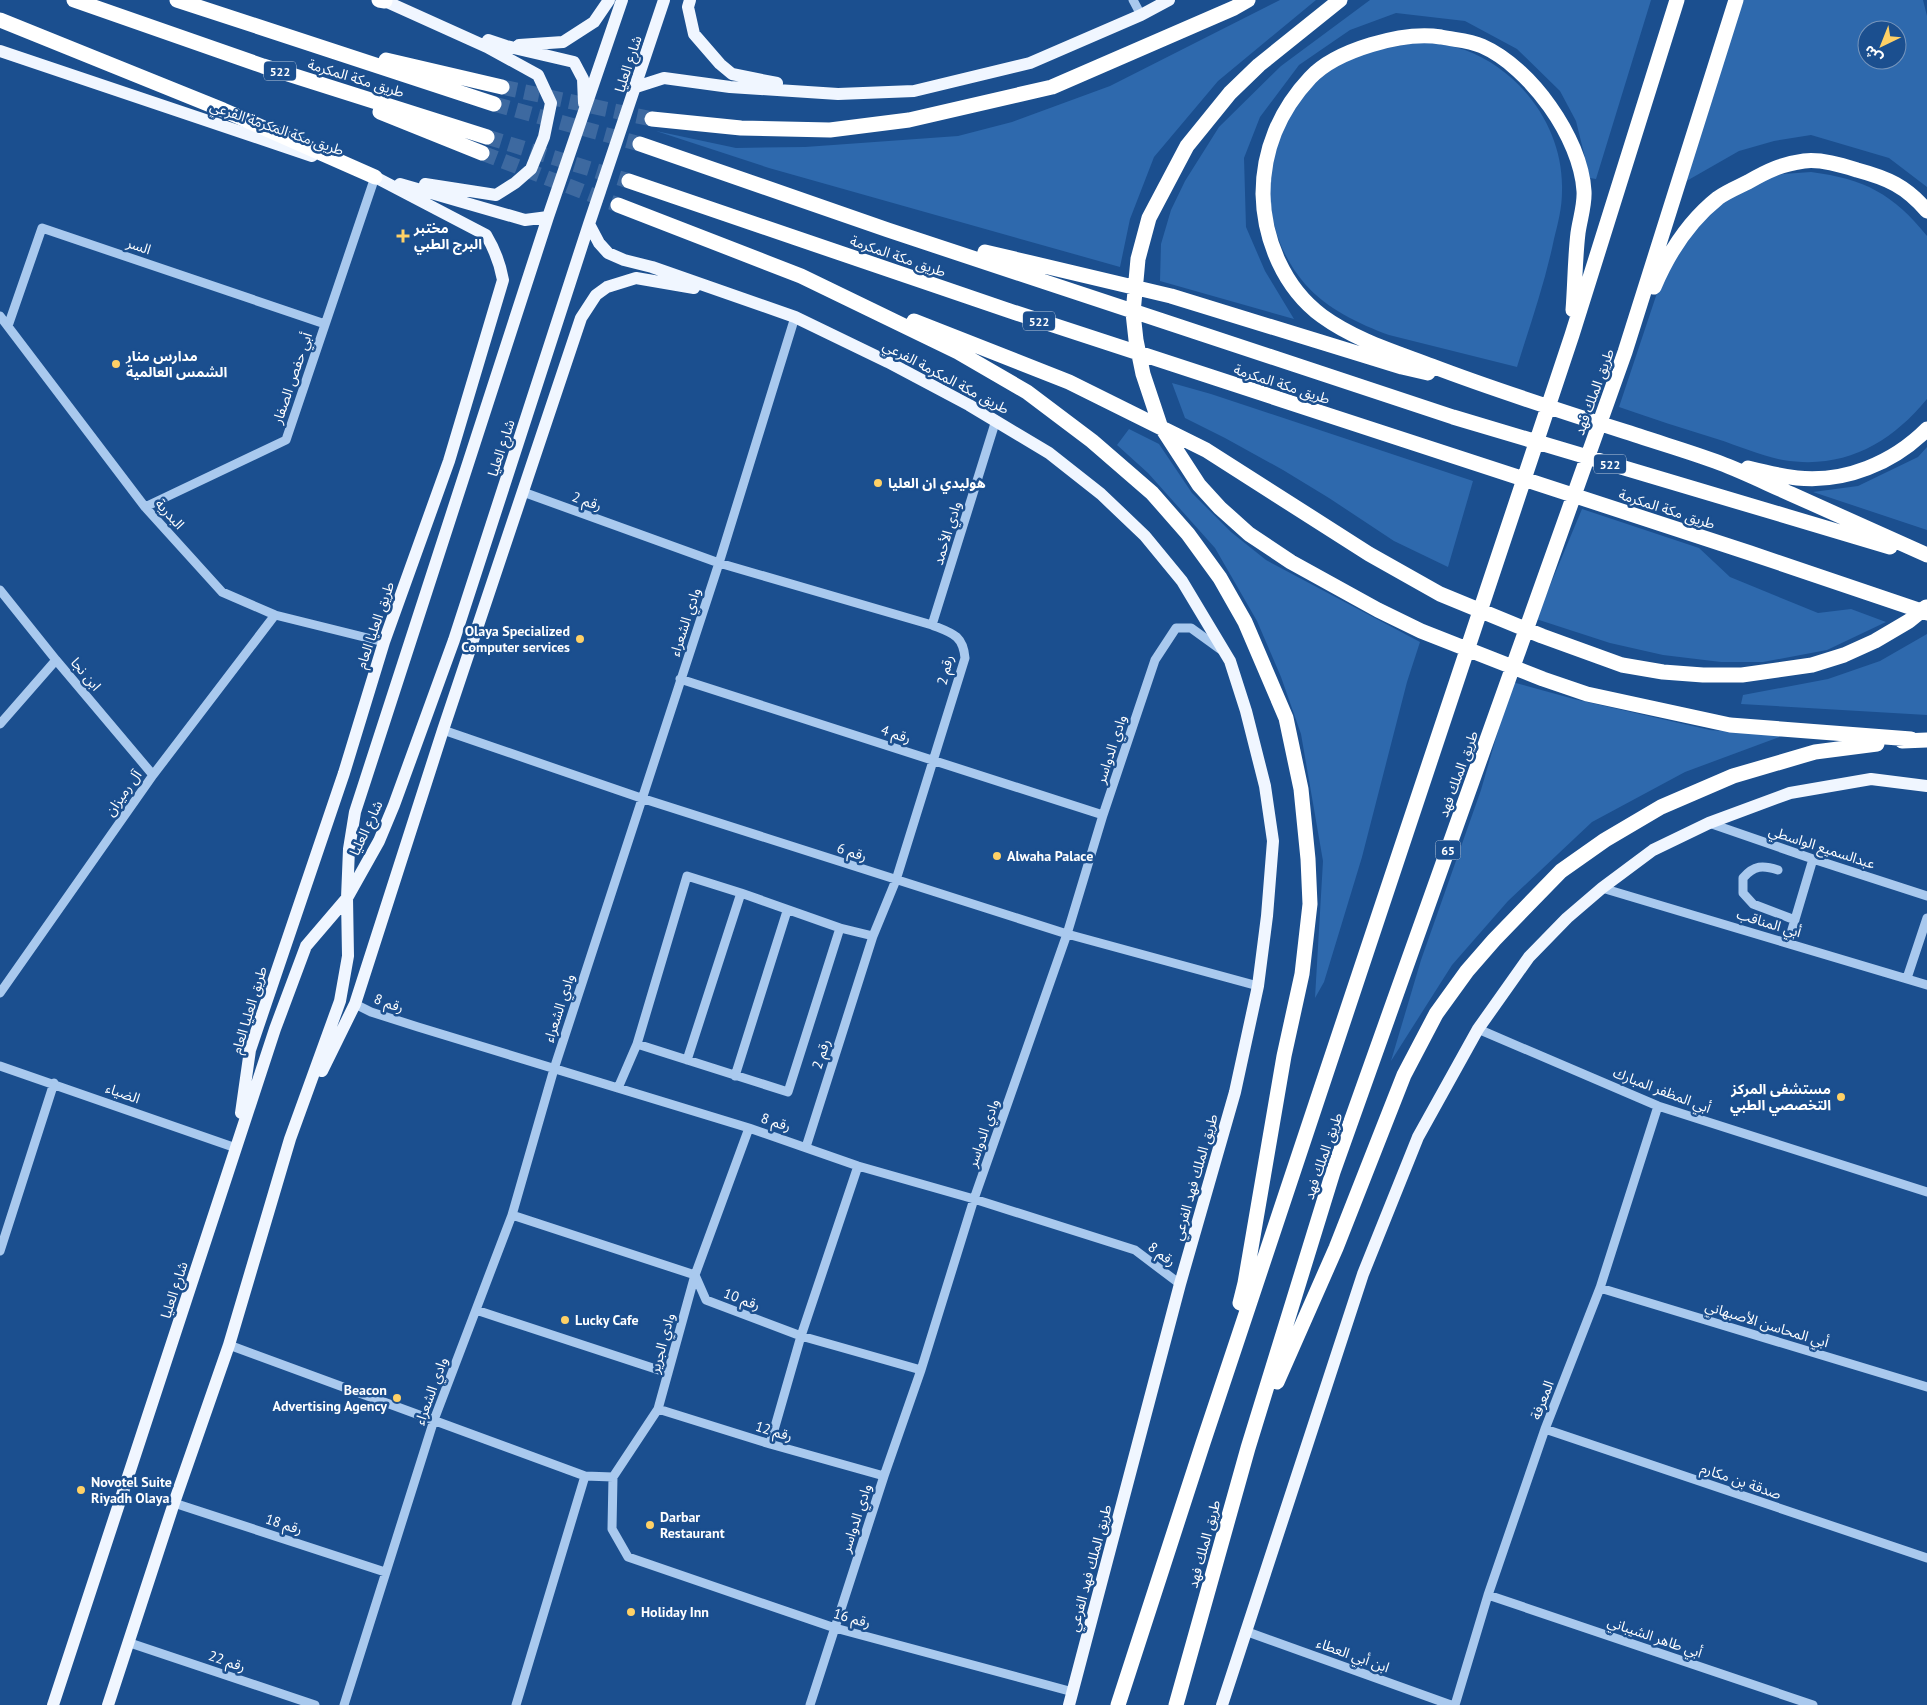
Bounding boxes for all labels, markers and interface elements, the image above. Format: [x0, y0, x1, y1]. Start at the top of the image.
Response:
north arrow [1857, 20, 1907, 70]
street label: شارع العليا [610, 33, 648, 95]
text: ش [1860, 41, 1886, 68]
street label: طريق مكة المكرمة [305, 55, 407, 102]
road number: 522 [264, 61, 296, 80]
street label: طريق مكة المكرمة الفرعي [207, 97, 346, 161]
place label: مختبر البرج الطبي [413, 219, 482, 255]
marker: مختبر البرج الطبي [396, 229, 410, 243]
street label: طريق مكة المكرمة [847, 231, 948, 282]
street label: السر [124, 233, 153, 258]
road number: 522 [1023, 312, 1055, 331]
street label: أبي حفص الصفار [268, 330, 318, 428]
street label: طريق مكة المكرمة الفرعي [879, 336, 1012, 420]
street label: طريق الملك فهد [1570, 346, 1619, 438]
place label: مدارس منار الشمس العالمية [125, 347, 227, 381]
marker: مدارس منار الشمس العالمية [110, 358, 122, 370]
street label: طريق مكة المكرمة [1231, 360, 1332, 409]
street label: شارع العليا [483, 417, 521, 479]
road number: 522 [1594, 454, 1626, 474]
place label: هوليدي ان العليا [888, 474, 986, 494]
marker: هوليدي ان العليا [872, 477, 884, 489]
street label: طريق مكة المكرمة [1616, 485, 1717, 534]
street label: رقم 2 [569, 487, 604, 517]
street label: البدرية [152, 495, 188, 533]
street label: وادي الأحمد [929, 499, 967, 568]
street label: طريق العليا العام [352, 579, 400, 671]
street label: وادي الشعراء [665, 585, 707, 659]
place label: Olaya Specialized Computer services [461, 622, 570, 656]
marker: Olaya Specialized Computer services [574, 633, 586, 645]
street label: رقم 2 [933, 653, 959, 687]
street label: ابن نجا [67, 654, 105, 694]
street label: وادي الدواسر [1091, 712, 1133, 787]
street label: رقم 4 [878, 721, 913, 749]
street label: طريق الملك فهد [1434, 728, 1483, 820]
street label: آل رميزان [101, 766, 146, 819]
street label: شارع العليا [345, 798, 388, 859]
street label: عبدالسميع الواسطي [1766, 821, 1877, 875]
street label: رقم 6 [834, 839, 869, 867]
road number: 65 [1436, 840, 1460, 860]
place label: Alwaha Palace [1007, 847, 1093, 865]
marker: Alwaha Palace [991, 850, 1003, 862]
street label: أبي المناقب [1734, 905, 1804, 944]
street label: طريق العليا العام [227, 964, 273, 1056]
street label: وادي الشعراء [539, 971, 581, 1045]
street label: رقم 8 [371, 989, 406, 1019]
street label: رقم 2 [808, 1037, 836, 1072]
street label: أبي المظفر المبارك [1610, 1063, 1714, 1119]
street label: الضياء [103, 1079, 143, 1107]
place label: مستشفى المركز التخصصي الطبي [1730, 1080, 1831, 1116]
marker: مستشفى المركز التخصصي الطبي [1835, 1091, 1847, 1103]
street label: وادي الدواسر [963, 1096, 1005, 1171]
street label: رقم 8 [758, 1109, 793, 1137]
street label: طريق الملك فهد [1300, 1110, 1347, 1202]
street label: طريق الملك فهد الفرعي [1168, 1112, 1224, 1243]
street label: رقم 8 [1143, 1238, 1179, 1272]
street label: شارع العليا [156, 1259, 194, 1321]
street label: رقم 10 [720, 1284, 763, 1316]
street label: أبي المحاسن الأصبهاني [1702, 1297, 1831, 1354]
place label: Lucky Cafe [575, 1311, 639, 1329]
street label: وادي الجرير [645, 1311, 681, 1377]
marker: Lucky Cafe [559, 1314, 571, 1326]
street label: وادي الشعراء [410, 1355, 454, 1428]
street label: المعرفة [1526, 1378, 1558, 1422]
place label: Beacon Advertising Agency [273, 1381, 387, 1415]
marker: Beacon Advertising Agency [391, 1392, 403, 1404]
street label: رقم 12 [753, 1417, 795, 1447]
street label: صدقة بن مكارم [1697, 1459, 1784, 1505]
place label: Novotel Suite Riyadh Olaya [91, 1473, 172, 1507]
street label: وادي الدواسر [836, 1481, 878, 1556]
marker: Novotel Suite Riyadh Olaya [75, 1484, 87, 1496]
street label: طريق الملك فهد [1184, 1498, 1225, 1590]
street label: طريق الملك فهد الفرعي [1064, 1503, 1118, 1634]
place label: Darbar Restaurant [660, 1508, 725, 1542]
street label: رقم 18 [263, 1510, 305, 1540]
marker: Darbar Restaurant [644, 1519, 656, 1531]
place label: Holiday Inn [641, 1603, 709, 1621]
street label: رقم 16 [831, 1604, 873, 1634]
marker: Holiday Inn [625, 1606, 637, 1618]
street label: أبي طاهر الشيباني [1605, 1612, 1705, 1664]
street label: ابن أبي العطاء [1313, 1634, 1392, 1679]
street label: رقم 22 [206, 1646, 248, 1678]

